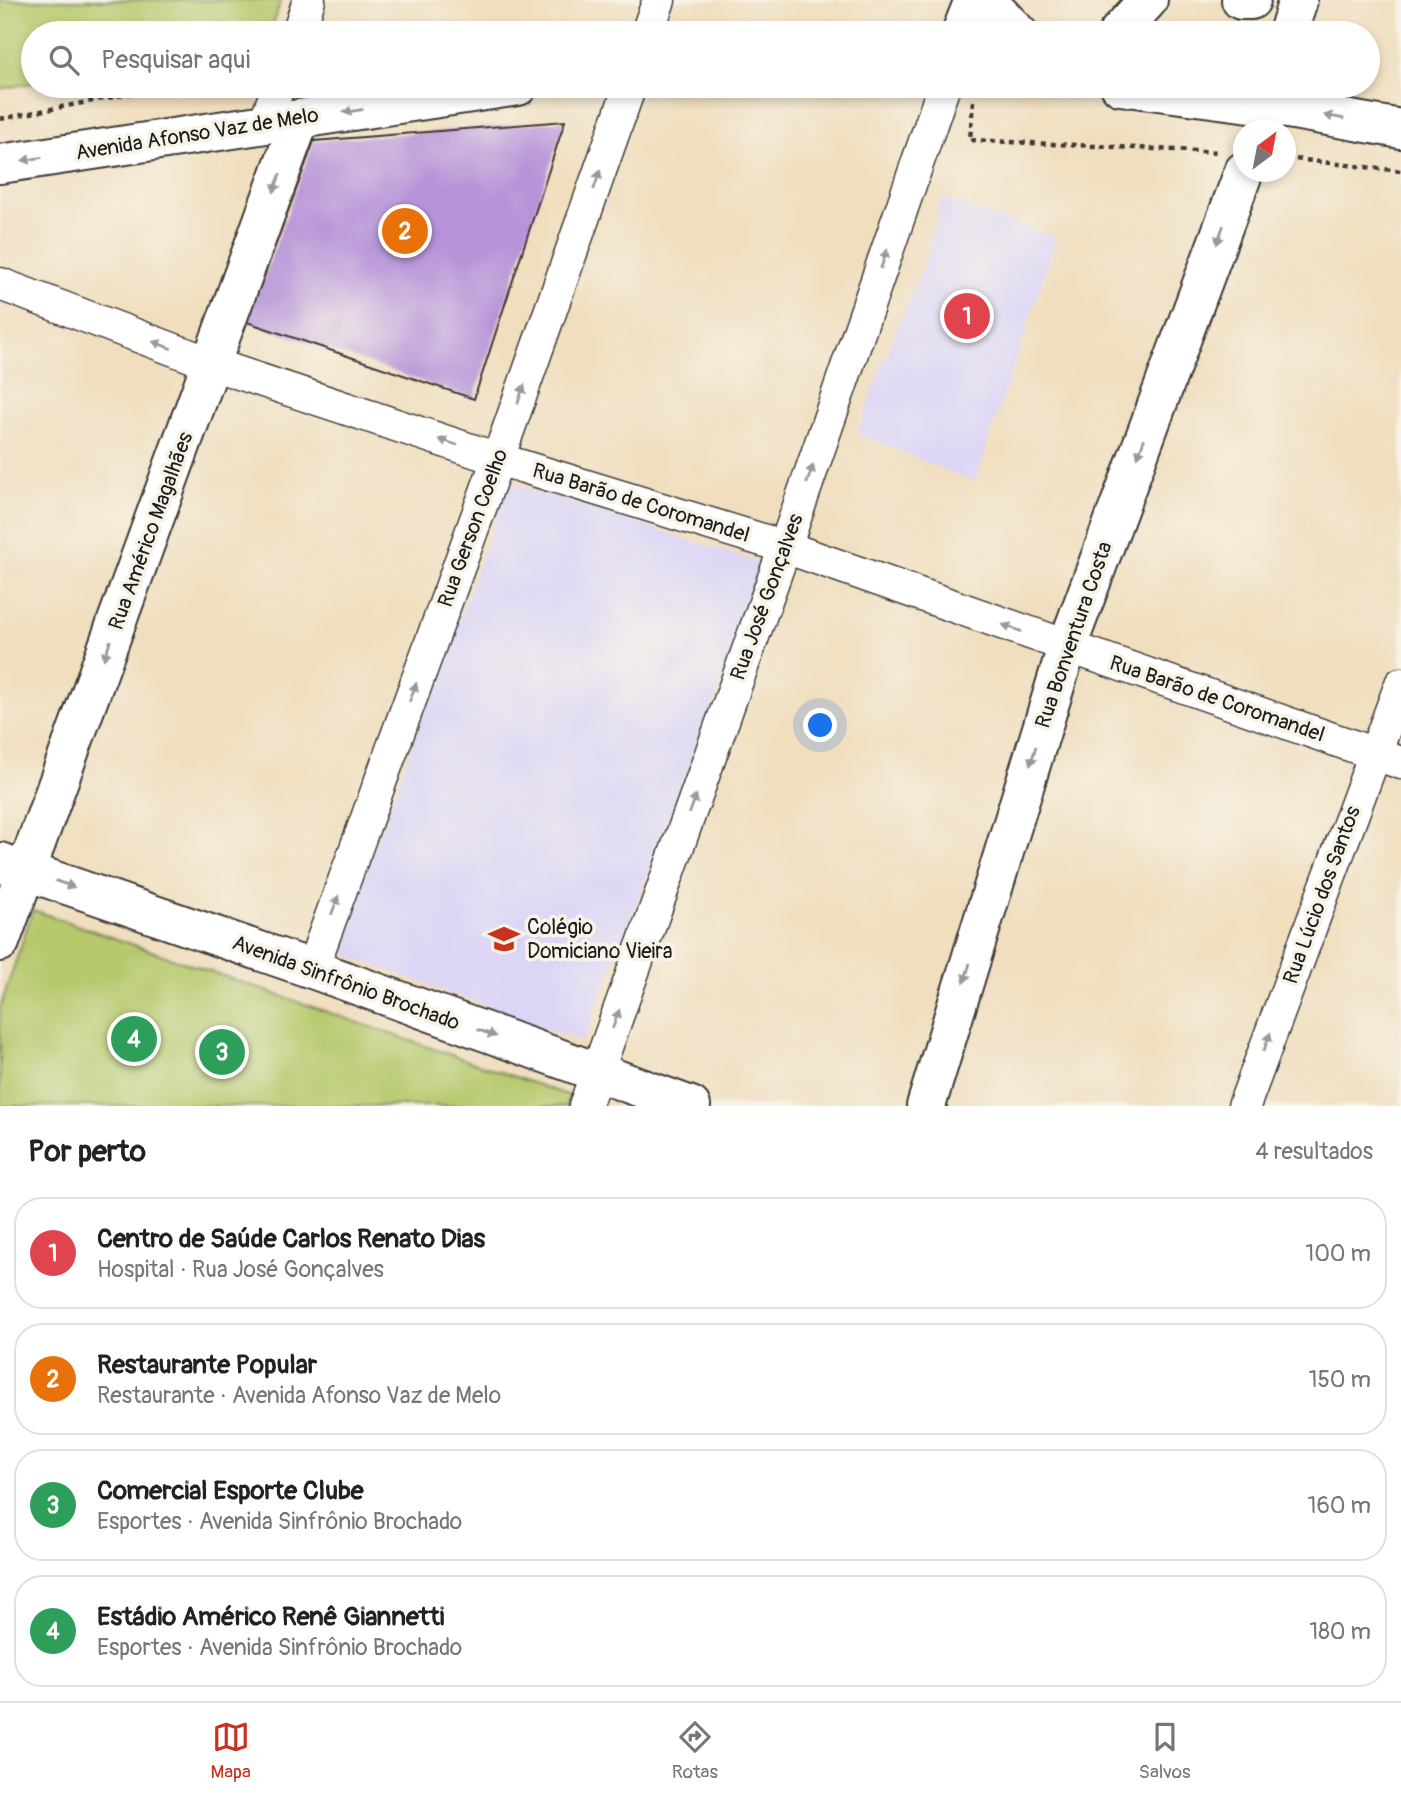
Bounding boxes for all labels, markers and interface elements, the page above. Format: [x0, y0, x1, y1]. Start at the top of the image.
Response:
search box [21, 21, 1380, 98]
icon: search [45, 41, 83, 79]
text: Pesquisar aqui [101, 44, 250, 76]
street label: Avenida Afonso Vaz de Melo [74, 101, 320, 167]
one-way arrow [342, 105, 364, 116]
one-way arrow [1323, 111, 1345, 122]
north arrow [1233, 119, 1296, 182]
one-way arrow [20, 154, 42, 165]
one-way arrow [592, 169, 603, 190]
one-way arrow [271, 173, 282, 194]
pin: 2 [382, 205, 428, 257]
one-way arrow [1214, 225, 1225, 246]
one-way arrow [879, 249, 890, 270]
pin: 1 [944, 290, 990, 342]
one-way arrow [152, 339, 173, 350]
one-way arrow [516, 384, 527, 405]
street label: Rua Américo Magalhães [103, 428, 200, 634]
one-way arrow [437, 436, 458, 447]
one-way arrow [1135, 438, 1146, 459]
street label: Rua Gerson Coelho [432, 445, 514, 611]
street label: Rua Barão de Coromandel [529, 457, 753, 549]
one-way arrow [805, 464, 816, 485]
street label: Rua José Gonçalves [724, 509, 810, 684]
street label: Rua Bonventura Costa [1029, 538, 1119, 732]
one-way arrow [1002, 622, 1023, 633]
one-way arrow [101, 640, 112, 661]
street label: Rua Barão de Coromandel [1106, 649, 1328, 749]
one-way arrow [408, 681, 419, 702]
your location [803, 708, 837, 742]
one-way arrow [1028, 745, 1038, 766]
one-way arrow [687, 794, 698, 815]
street label: Rua Lúcio dos Santos [1277, 802, 1367, 988]
one-way arrow [54, 879, 75, 890]
one-way arrow [330, 895, 341, 916]
place label: Colégio Domiciano Vieira [527, 914, 673, 965]
school or university icon: Colégio Domiciano Vieira [487, 922, 521, 956]
street label: Avenida Sinfrônio Brochado [228, 929, 464, 1037]
one-way arrow [961, 963, 971, 984]
one-way arrow [611, 1008, 622, 1029]
pin: 4 [111, 1013, 157, 1065]
pin: 3 [199, 1026, 245, 1078]
one-way arrow [477, 1028, 498, 1039]
one-way arrow [1262, 1032, 1273, 1053]
text: Por perto [28, 1133, 146, 1170]
text: 4 resultados [1255, 1137, 1373, 1166]
text: Centro de Saúde Carlos Renato Dias [97, 1223, 485, 1255]
text: 1 [49, 1239, 58, 1268]
text: 100 m [1305, 1239, 1371, 1268]
text: Hospital · Rua José Gonçalves [97, 1255, 384, 1284]
text: Restaurante Popular [97, 1349, 317, 1381]
text: 2 [47, 1365, 59, 1394]
text: 150 m [1308, 1365, 1371, 1394]
text: Restaurante · Avenida Afonso Vaz de Melo [97, 1381, 501, 1410]
text: Comercial Esporte Clube [97, 1475, 364, 1507]
text: 3 [47, 1491, 59, 1520]
text: 160 m [1307, 1491, 1371, 1520]
text: Esportes · Avenida Sinfrônio Brochado [97, 1507, 462, 1536]
text: Estádio Américo Renê Giannetti [97, 1601, 444, 1633]
text: 4 [46, 1617, 60, 1646]
text: 180 m [1309, 1617, 1371, 1646]
text: Esportes · Avenida Sinfrônio Brochado [97, 1633, 462, 1662]
tab: Mapa [210, 1718, 251, 1784]
tab: Rotas [672, 1718, 718, 1784]
tab: Salvos [1139, 1718, 1191, 1784]

